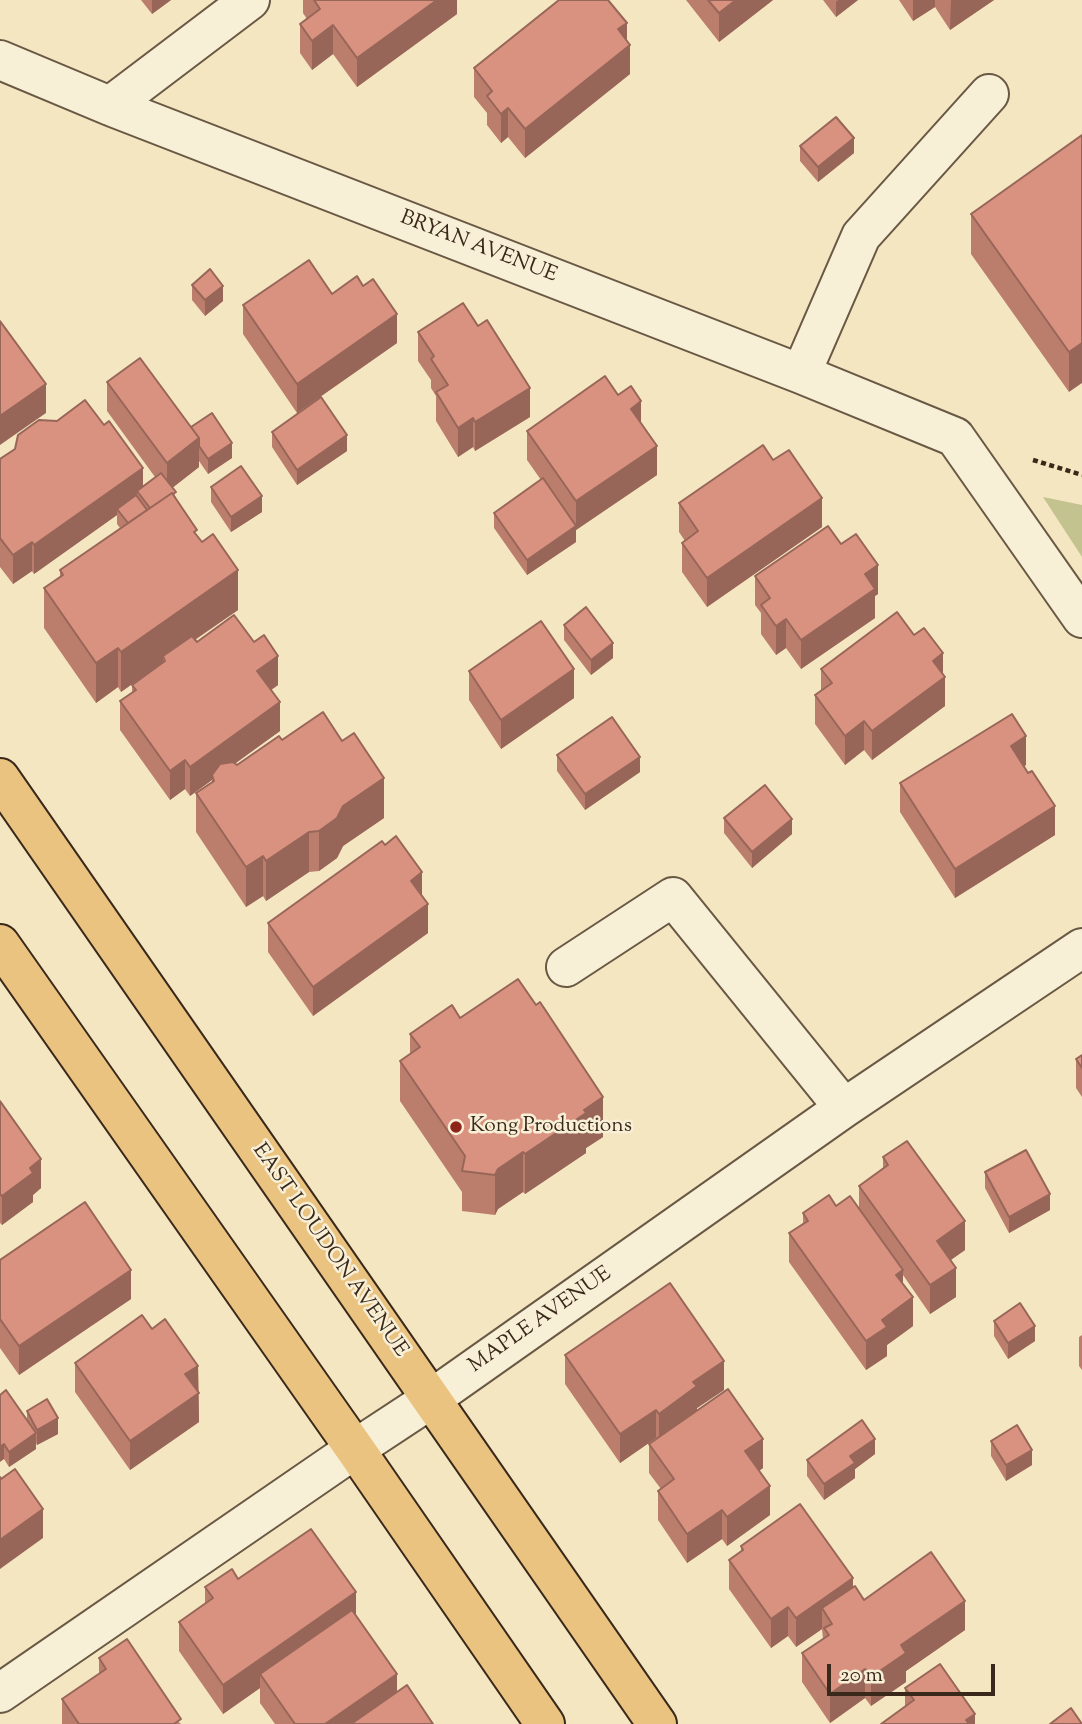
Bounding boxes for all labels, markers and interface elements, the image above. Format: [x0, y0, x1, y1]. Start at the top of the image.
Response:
street label: BRYAN AVENUE [396, 206, 560, 290]
place label: Kong Productions [470, 1114, 632, 1140]
marker: Kong Productions [448, 1119, 464, 1135]
street label: EAST LOUDON AVENUE [246, 1139, 412, 1363]
street label: MAPLE AVENUE [465, 1262, 617, 1380]
scale bar [830, 1650, 998, 1694]
text: 20 m [840, 1661, 883, 1691]

